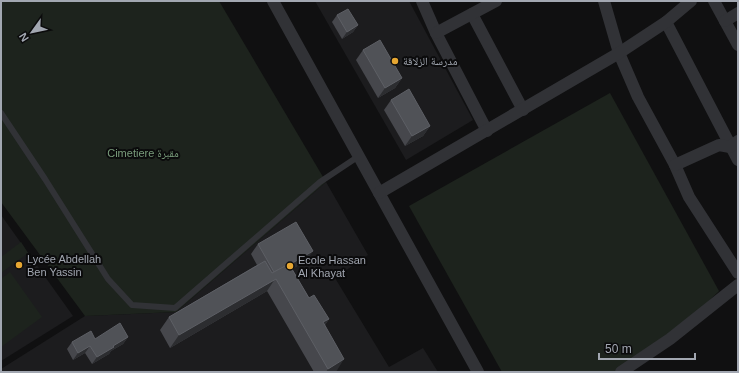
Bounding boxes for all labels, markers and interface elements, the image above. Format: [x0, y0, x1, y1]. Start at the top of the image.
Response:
north arrow [12, 12, 52, 52]
text: N [16, 31, 31, 44]
place label: مدرسة الزلاقة [403, 55, 457, 67]
marker: مدرسة الزلاقة [390, 56, 400, 66]
park label: Cimetiere مقبرة [107, 147, 179, 159]
place label: Lycée Abdellah Ben Yassin [27, 253, 101, 278]
place label: Ecole Hassan Al Khayat [298, 254, 366, 279]
marker: Lycée Abdellah Ben Yassin [14, 260, 24, 270]
marker: Ecole Hassan Al Khayat [285, 261, 295, 271]
scale bar [599, 335, 695, 361]
text: 50 m [605, 342, 632, 356]

